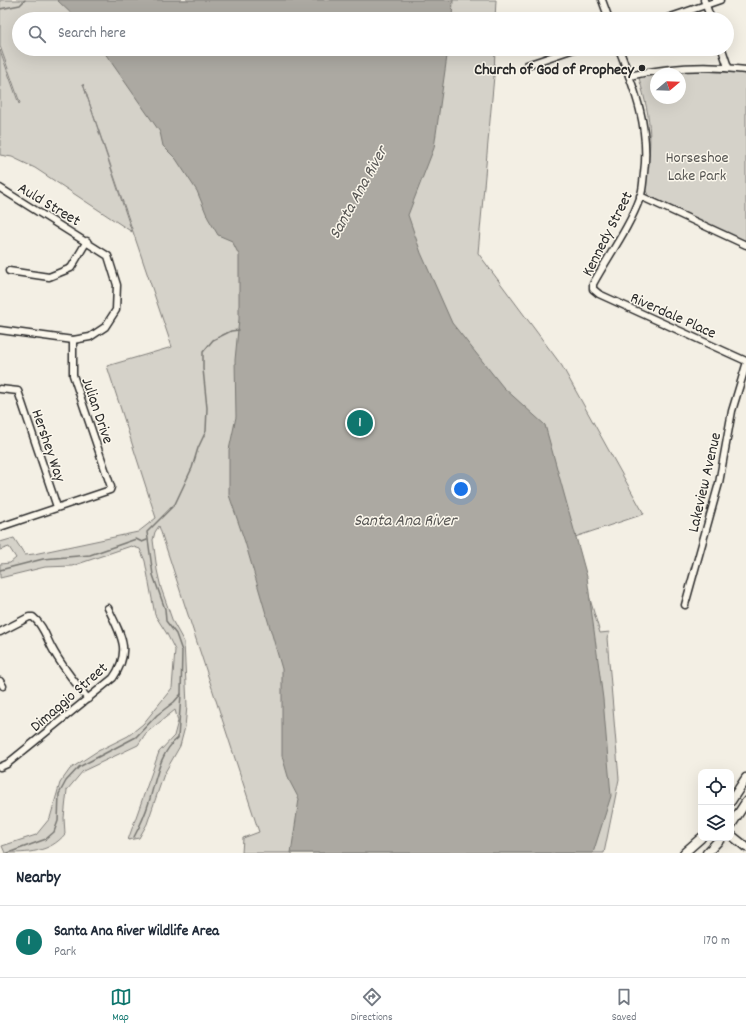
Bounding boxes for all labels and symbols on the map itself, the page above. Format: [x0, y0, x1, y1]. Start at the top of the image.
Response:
place label: Church of God of Prophecy [474, 59, 636, 82]
marker: Church of God of Prophecy [637, 63, 647, 73]
north arrow [650, 68, 686, 104]
water label: Santa Ana River [324, 141, 396, 244]
park label: Horseshoe Lake Park [665, 147, 729, 188]
street label: Auld Street [13, 177, 84, 233]
street label: Kennedy Street [577, 187, 640, 281]
street label: Riverdale Place [626, 287, 720, 345]
street label: Julian Drive [75, 375, 119, 447]
street label: Hershey Way [24, 406, 71, 486]
pin: 1 [347, 408, 373, 438]
street label: Lakeview Avenue [683, 430, 728, 535]
your location [451, 479, 471, 499]
water label: Santa Ana River [354, 510, 458, 534]
street label: Dimaggio Street [26, 658, 114, 738]

